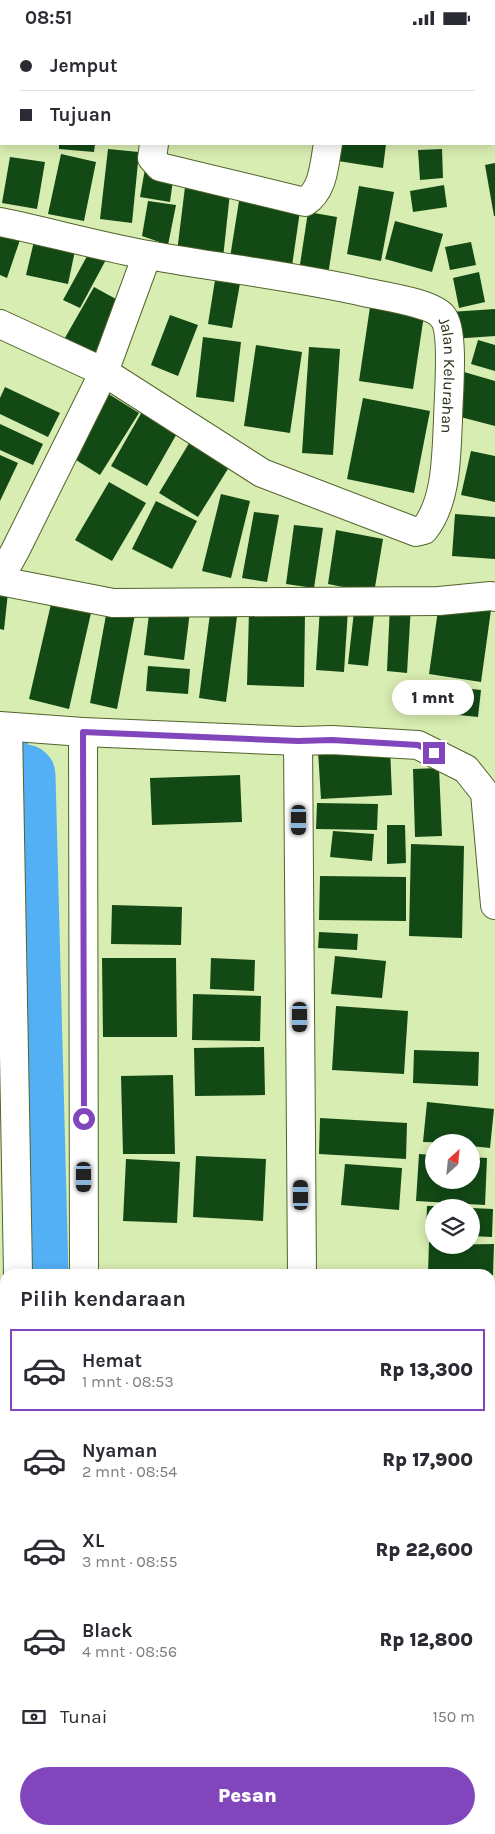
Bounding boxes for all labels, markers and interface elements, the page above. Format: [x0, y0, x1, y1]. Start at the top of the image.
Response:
text: 08:51 [25, 7, 72, 29]
text: Jemput [50, 55, 118, 77]
text: Tujuan [50, 104, 112, 126]
street label: Jalan Kelurahan [435, 314, 460, 434]
callout: 1 mnt [393, 681, 475, 715]
text: 1 mnt [412, 688, 454, 707]
route end [423, 742, 445, 764]
car [291, 805, 306, 835]
car [292, 1002, 307, 1032]
route start [73, 1108, 95, 1130]
north arrow [425, 1134, 480, 1189]
map controls [425, 1134, 480, 1254]
car [76, 1162, 91, 1192]
car [293, 1180, 308, 1210]
button: layers [425, 1199, 480, 1254]
text: Pilih kendaraan [20, 1286, 186, 1312]
icon: car [22, 1348, 67, 1393]
text: Hemat [82, 1350, 142, 1372]
text: Rp 13,300 [379, 1359, 473, 1381]
text: 1 mnt · 08:53 [82, 1372, 174, 1391]
icon: car [22, 1438, 67, 1483]
text: Nyaman [82, 1440, 157, 1462]
text: Rp 17,900 [382, 1449, 473, 1471]
text: 2 mnt · 08:54 [82, 1462, 177, 1481]
icon: car [22, 1528, 67, 1573]
text: XL [82, 1530, 104, 1552]
text: Rp 22,600 [375, 1539, 473, 1561]
text: 3 mnt · 08:55 [82, 1552, 177, 1571]
icon: car [22, 1618, 67, 1663]
text: Black [82, 1620, 133, 1642]
text: Rp 12,800 [379, 1629, 473, 1651]
text: 4 mnt · 08:56 [82, 1642, 177, 1661]
icon: cash [20, 1703, 48, 1731]
text: Tunai [60, 1706, 107, 1728]
text: 150 m [432, 1707, 475, 1726]
button: Pesan [20, 1767, 475, 1825]

